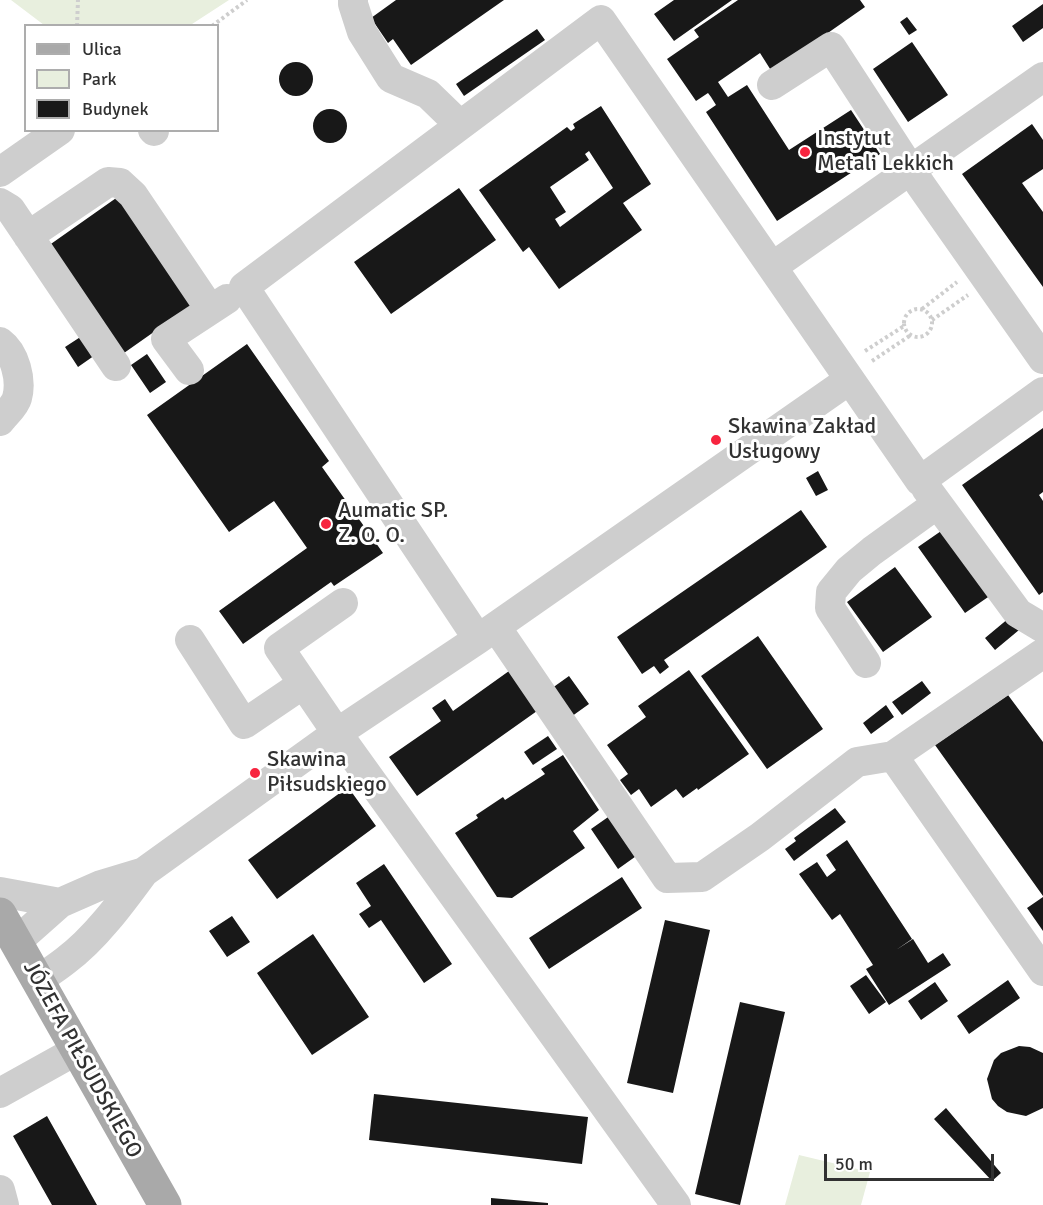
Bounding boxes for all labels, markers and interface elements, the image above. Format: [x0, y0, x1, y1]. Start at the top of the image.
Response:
legend [24, 24, 219, 132]
text: Ulica [82, 38, 122, 60]
text: Park [82, 68, 117, 90]
text: Budynek [82, 98, 149, 120]
place label: Instytut Metali Lekkich [817, 126, 954, 178]
marker: Instytut Metali Lekkich [798, 145, 812, 159]
place label: Skawina Zakład Usługowy [728, 414, 876, 466]
marker: Skawina Zakład Usługowy [709, 433, 723, 447]
place label: Aumatic SP. Z. O. O. [338, 498, 448, 550]
marker: Aumatic SP. Z. O. O. [319, 517, 333, 531]
place label: Skawina Piłsudskiego [267, 747, 387, 798]
marker: Skawina Piłsudskiego [248, 766, 262, 780]
street label: JÓZEFA PIŁSUDSKIEGO [17, 957, 147, 1163]
scale bar [827, 1142, 996, 1180]
text: 50 m [835, 1153, 873, 1175]

